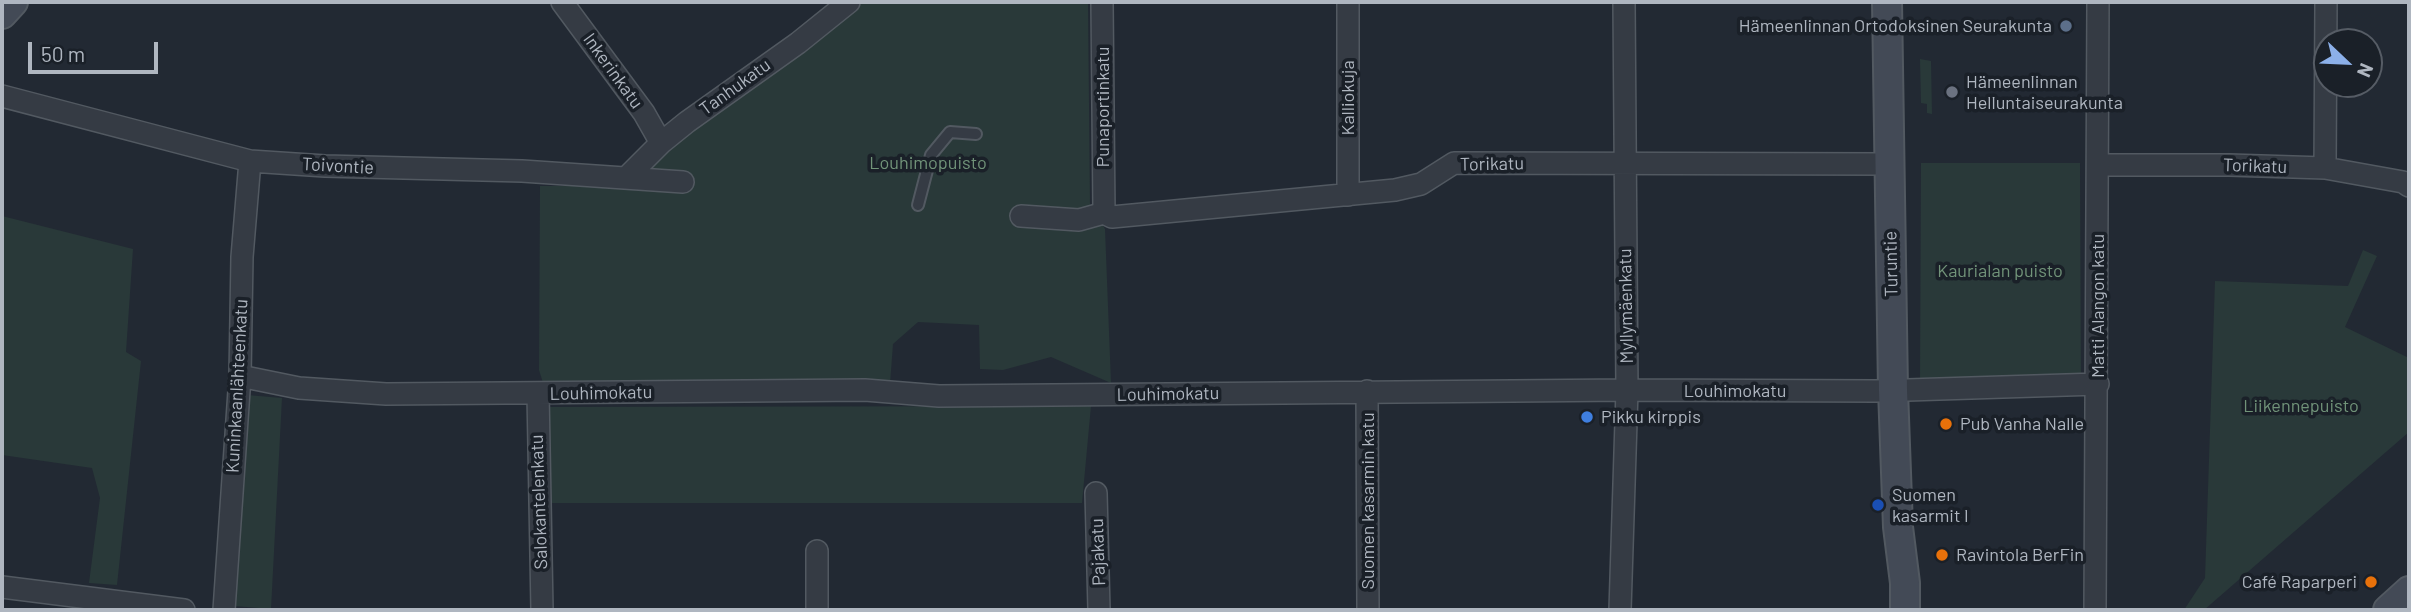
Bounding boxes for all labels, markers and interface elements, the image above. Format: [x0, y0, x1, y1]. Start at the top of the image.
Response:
place label: Hämeenlinnan Ortodoksinen Seurakunta [1739, 15, 2052, 37]
marker: Hämeenlinnan Ortodoksinen Seurakunta [2058, 18, 2074, 34]
scale bar [32, 28, 161, 72]
north arrow [2313, 28, 2383, 98]
street label: Inkerinkatu [579, 29, 647, 113]
text: 50 m [41, 41, 85, 66]
street label: Punaportinkatu [1092, 47, 1114, 167]
street label: Tanhukatu [695, 54, 775, 120]
street label: Kalliokuja [1337, 60, 1359, 136]
text: N [2353, 60, 2379, 81]
place label: Hämeenlinnan Helluntaiseurakunta [1966, 71, 2123, 114]
marker: Hämeenlinnan Helluntaiseurakunta [1944, 84, 1960, 100]
park label: Louhimopuisto [869, 152, 987, 174]
street label: Toivontie [302, 153, 374, 179]
street label: Torikatu [1460, 153, 1524, 175]
street label: Torikatu [2223, 154, 2287, 178]
street label: Turuntie [1880, 231, 1902, 297]
street label: Matti Alangon katu [2087, 234, 2109, 378]
street label: Myllymäenkatu [1614, 248, 1638, 364]
park label: Kaurialan puisto [1937, 260, 2063, 282]
street label: Kuninkaanlähteenkatu [222, 299, 252, 473]
street label: Louhimokatu [1684, 380, 1786, 402]
street label: Louhimokatu [549, 381, 653, 405]
street label: Louhimokatu [1116, 382, 1220, 406]
park label: Liikennepuisto [2243, 395, 2359, 417]
place label: Pikku kirppis [1601, 406, 1701, 428]
marker: Pikku kirppis [1579, 409, 1595, 425]
street label: Suomen kasarmin katu [1357, 412, 1379, 590]
place label: Pub Vanha Nalle [1960, 413, 2084, 435]
marker: Pub Vanha Nalle [1938, 416, 1954, 432]
street label: Salokantelenkatu [526, 434, 552, 570]
place label: Suomen kasarmit I [1892, 484, 1969, 526]
marker: Suomen kasarmit I [1870, 497, 1886, 513]
street label: Pajakatu [1086, 518, 1110, 586]
place label: Ravintola BerFin [1956, 544, 2084, 566]
marker: Ravintola BerFin [1934, 547, 1950, 563]
place label: Café Raparperi [2242, 571, 2357, 593]
marker: Café Raparperi [2363, 574, 2379, 590]

